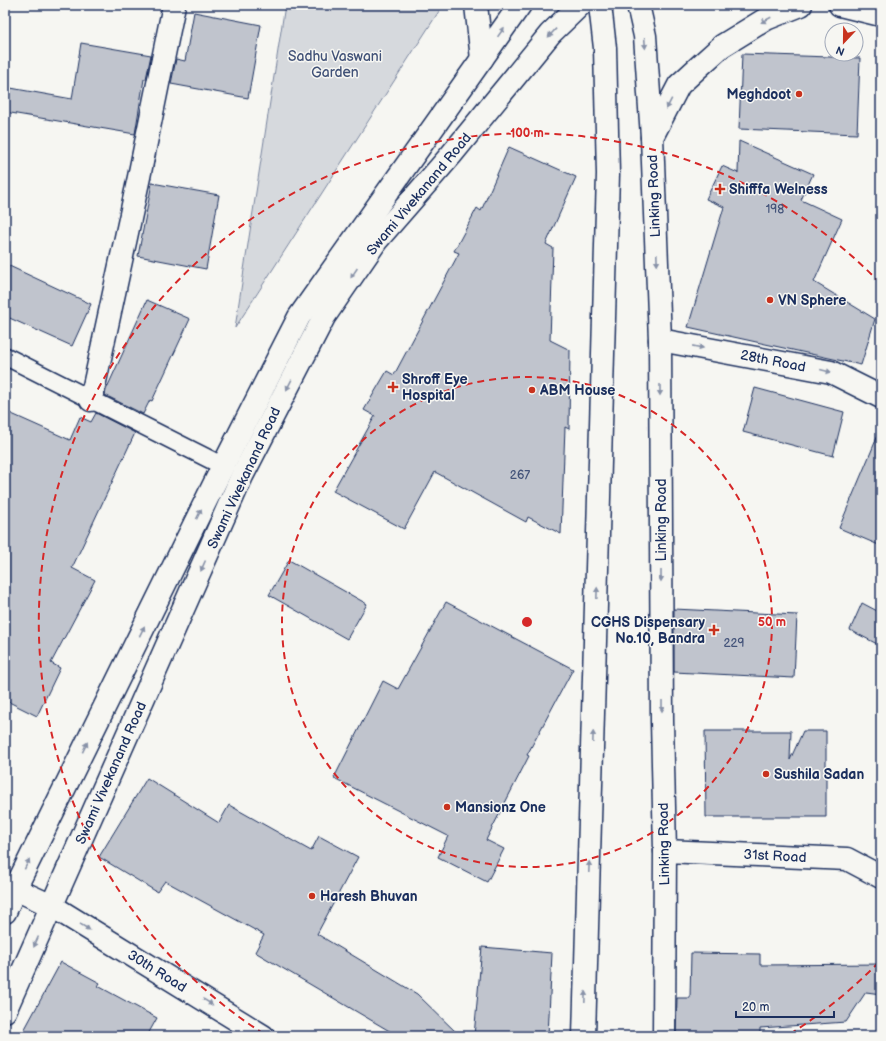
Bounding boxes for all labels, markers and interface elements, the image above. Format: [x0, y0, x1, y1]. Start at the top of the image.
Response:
one-way arrow [760, 17, 771, 23]
north arrow [824, 22, 864, 62]
one-way arrow [497, 27, 505, 37]
one-way arrow [548, 28, 557, 38]
one-way arrow [642, 37, 649, 49]
text: N [834, 43, 847, 58]
park label: Sadhu Vaswani Garden [288, 48, 382, 81]
place label: Meghdoot [726, 86, 791, 103]
marker: Meghdoot [794, 89, 804, 99]
one-way arrow [666, 98, 672, 109]
text: 100 m [510, 126, 544, 141]
street label: Swami Vivekanand Road [363, 129, 475, 259]
street label: Linking Road [644, 154, 664, 238]
place label: Shifffa Welness [729, 181, 828, 198]
marker: Shifffa Welness [714, 183, 726, 195]
house number: 198 [766, 202, 784, 217]
one-way arrow [654, 254, 660, 267]
one-way arrow [350, 268, 358, 278]
place label: VN Sphere [778, 292, 846, 309]
marker: VN Sphere [765, 295, 775, 305]
one-way arrow [692, 344, 705, 350]
street label: 28th Road [739, 346, 807, 376]
one-way arrow [820, 369, 832, 375]
place label: Shroff Eye Hospital [402, 371, 467, 404]
one-way arrow [285, 379, 292, 391]
marker: Shroff Eye Hospital [387, 381, 399, 393]
place label: ABM House [539, 382, 615, 399]
one-way arrow [657, 384, 663, 397]
marker: ABM House [527, 385, 537, 395]
street label: Swami Vivekanand Road [204, 405, 284, 551]
house number: 267 [510, 468, 530, 483]
street label: Linking Road [653, 479, 670, 561]
one-way arrow [196, 508, 202, 520]
one-way arrow [199, 560, 205, 572]
one-way arrow [658, 570, 664, 583]
one-way arrow [594, 586, 600, 599]
place label: CGHS Dispensary No.10, Bandra [591, 614, 706, 647]
centre of rings [520, 615, 534, 629]
text: 50 m [758, 615, 786, 630]
marker: CGHS Dispensary No.10, Bandra [708, 624, 720, 636]
one-way arrow [139, 625, 145, 636]
house number: 229 [723, 636, 745, 651]
street label: Swami Vivekanand Road [72, 699, 150, 847]
one-way arrow [659, 700, 665, 713]
one-way arrow [590, 730, 596, 743]
one-way arrow [82, 742, 88, 753]
place label: Sushila Sadan [774, 766, 864, 783]
marker: Sushila Sadan [761, 769, 771, 779]
place label: Mansionz One [455, 799, 546, 816]
marker: Mansionz One [442, 802, 452, 812]
street label: Linking Road [655, 802, 673, 886]
street label: 31st Road [743, 846, 807, 866]
one-way arrow [24, 858, 30, 870]
one-way arrow [586, 860, 592, 873]
place label: Haresh Bhuvan [320, 888, 418, 905]
marker: Haresh Bhuvan [307, 891, 317, 901]
one-way arrow [79, 923, 91, 930]
one-way arrow [33, 936, 39, 948]
street label: 30th Road [124, 946, 190, 996]
one-way arrow [582, 991, 589, 1003]
scale bar [736, 993, 834, 1019]
one-way arrow [202, 999, 214, 1006]
text: 20 m [742, 1000, 769, 1015]

